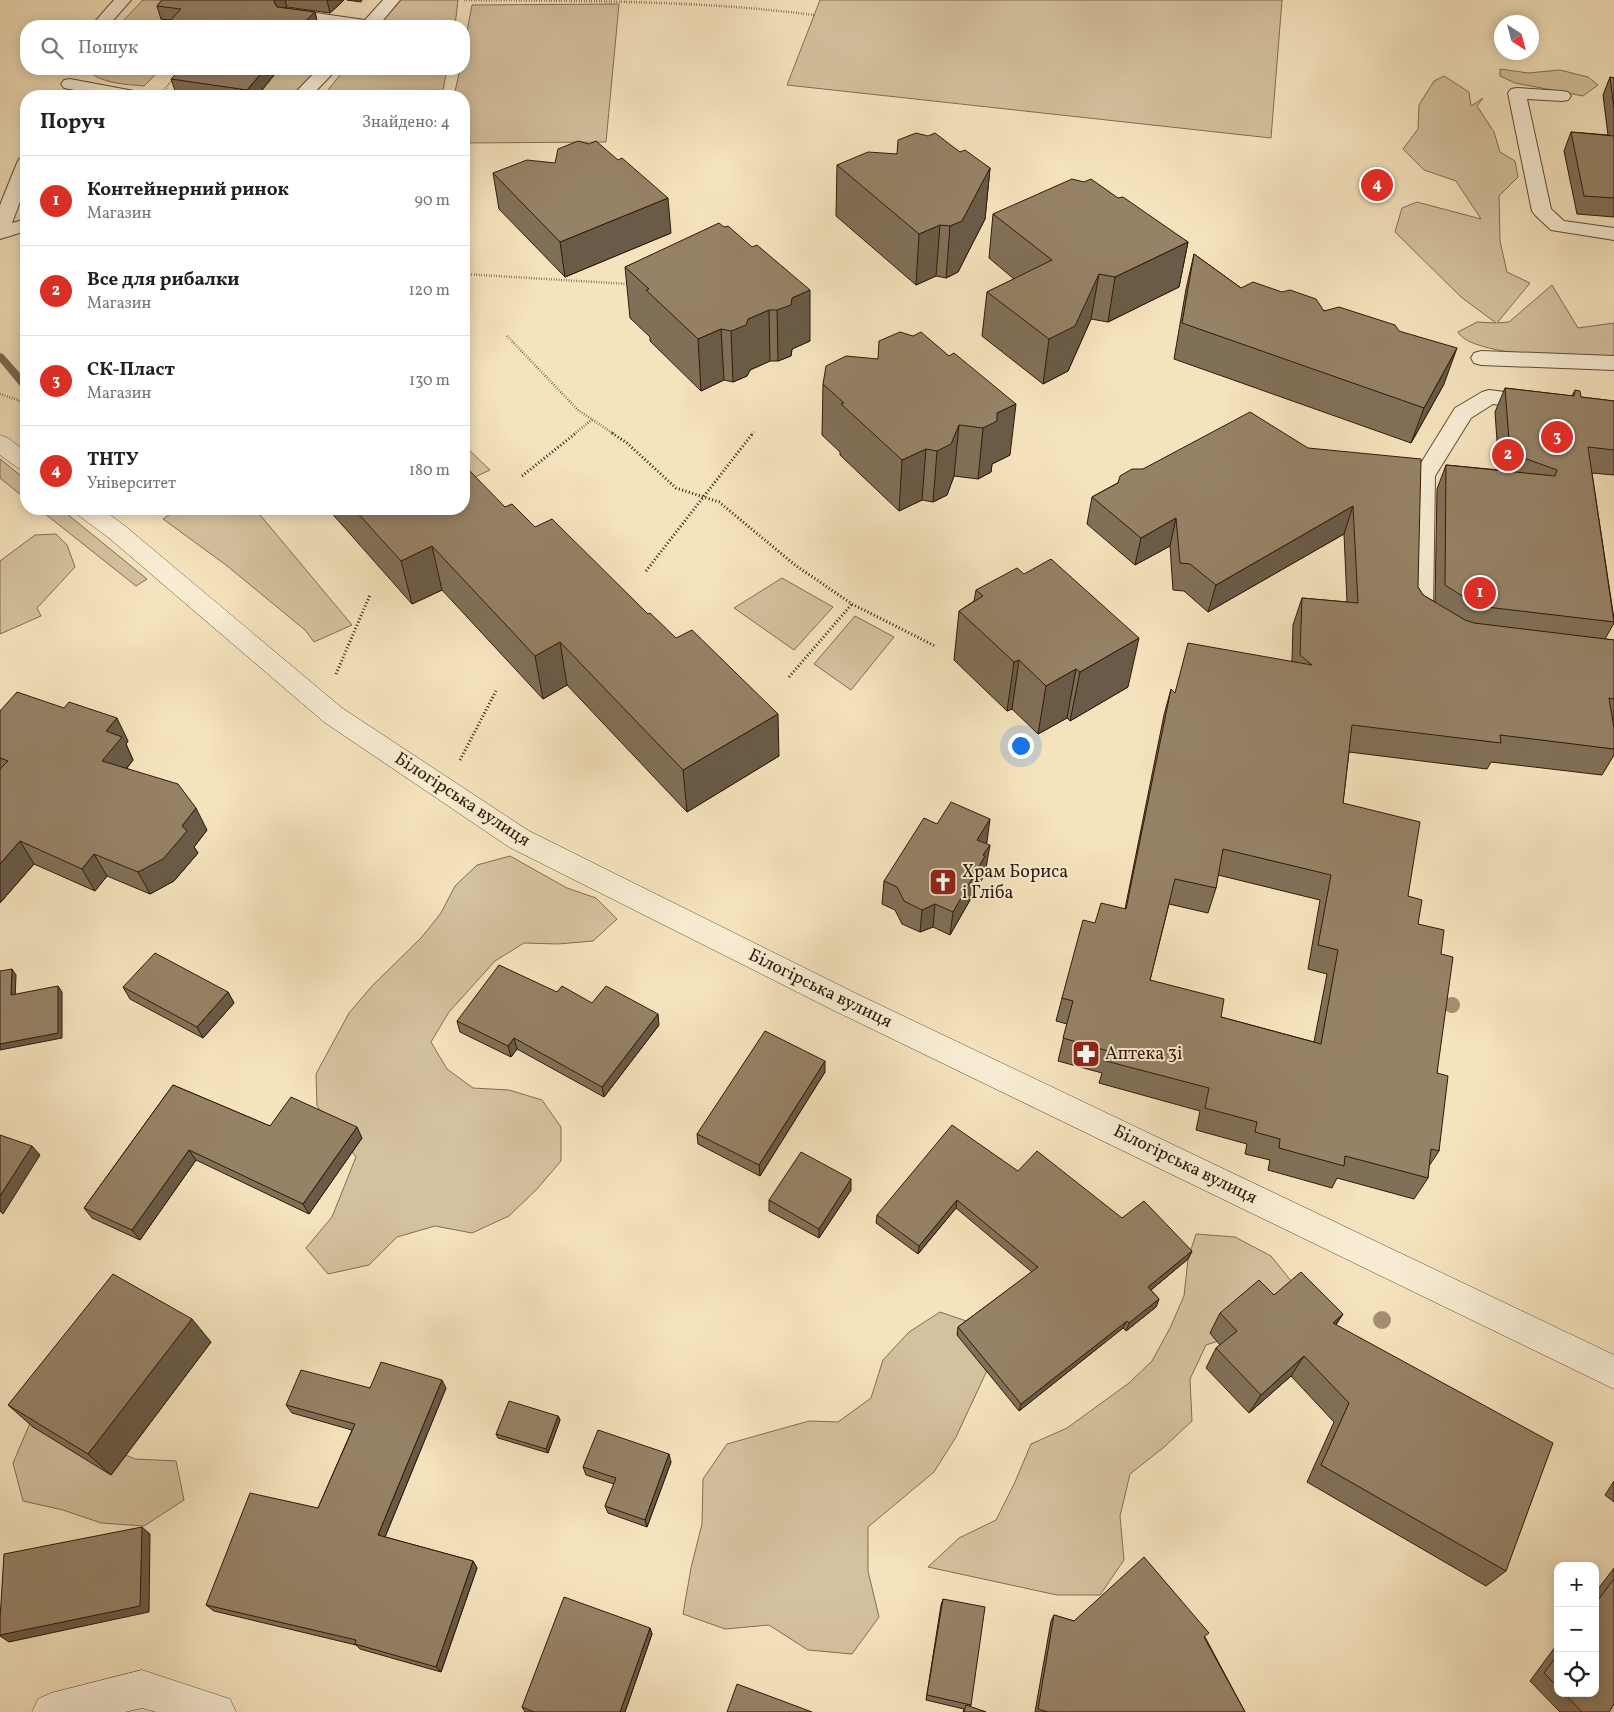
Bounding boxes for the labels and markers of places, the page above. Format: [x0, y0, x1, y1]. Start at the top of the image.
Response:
pin: 4 [1361, 166, 1393, 204]
pin: 3 [1541, 418, 1573, 456]
pin: 2 [1492, 436, 1524, 474]
pin: 1 [1464, 574, 1496, 612]
place label: Храм Бориса і Гліба [962, 860, 1068, 906]
church icon: Храм Бориса і Гліба [928, 867, 958, 897]
pharmacy icon: Аптека 3і [1071, 1039, 1101, 1069]
place label: Аптека 3і [1105, 1042, 1182, 1067]

